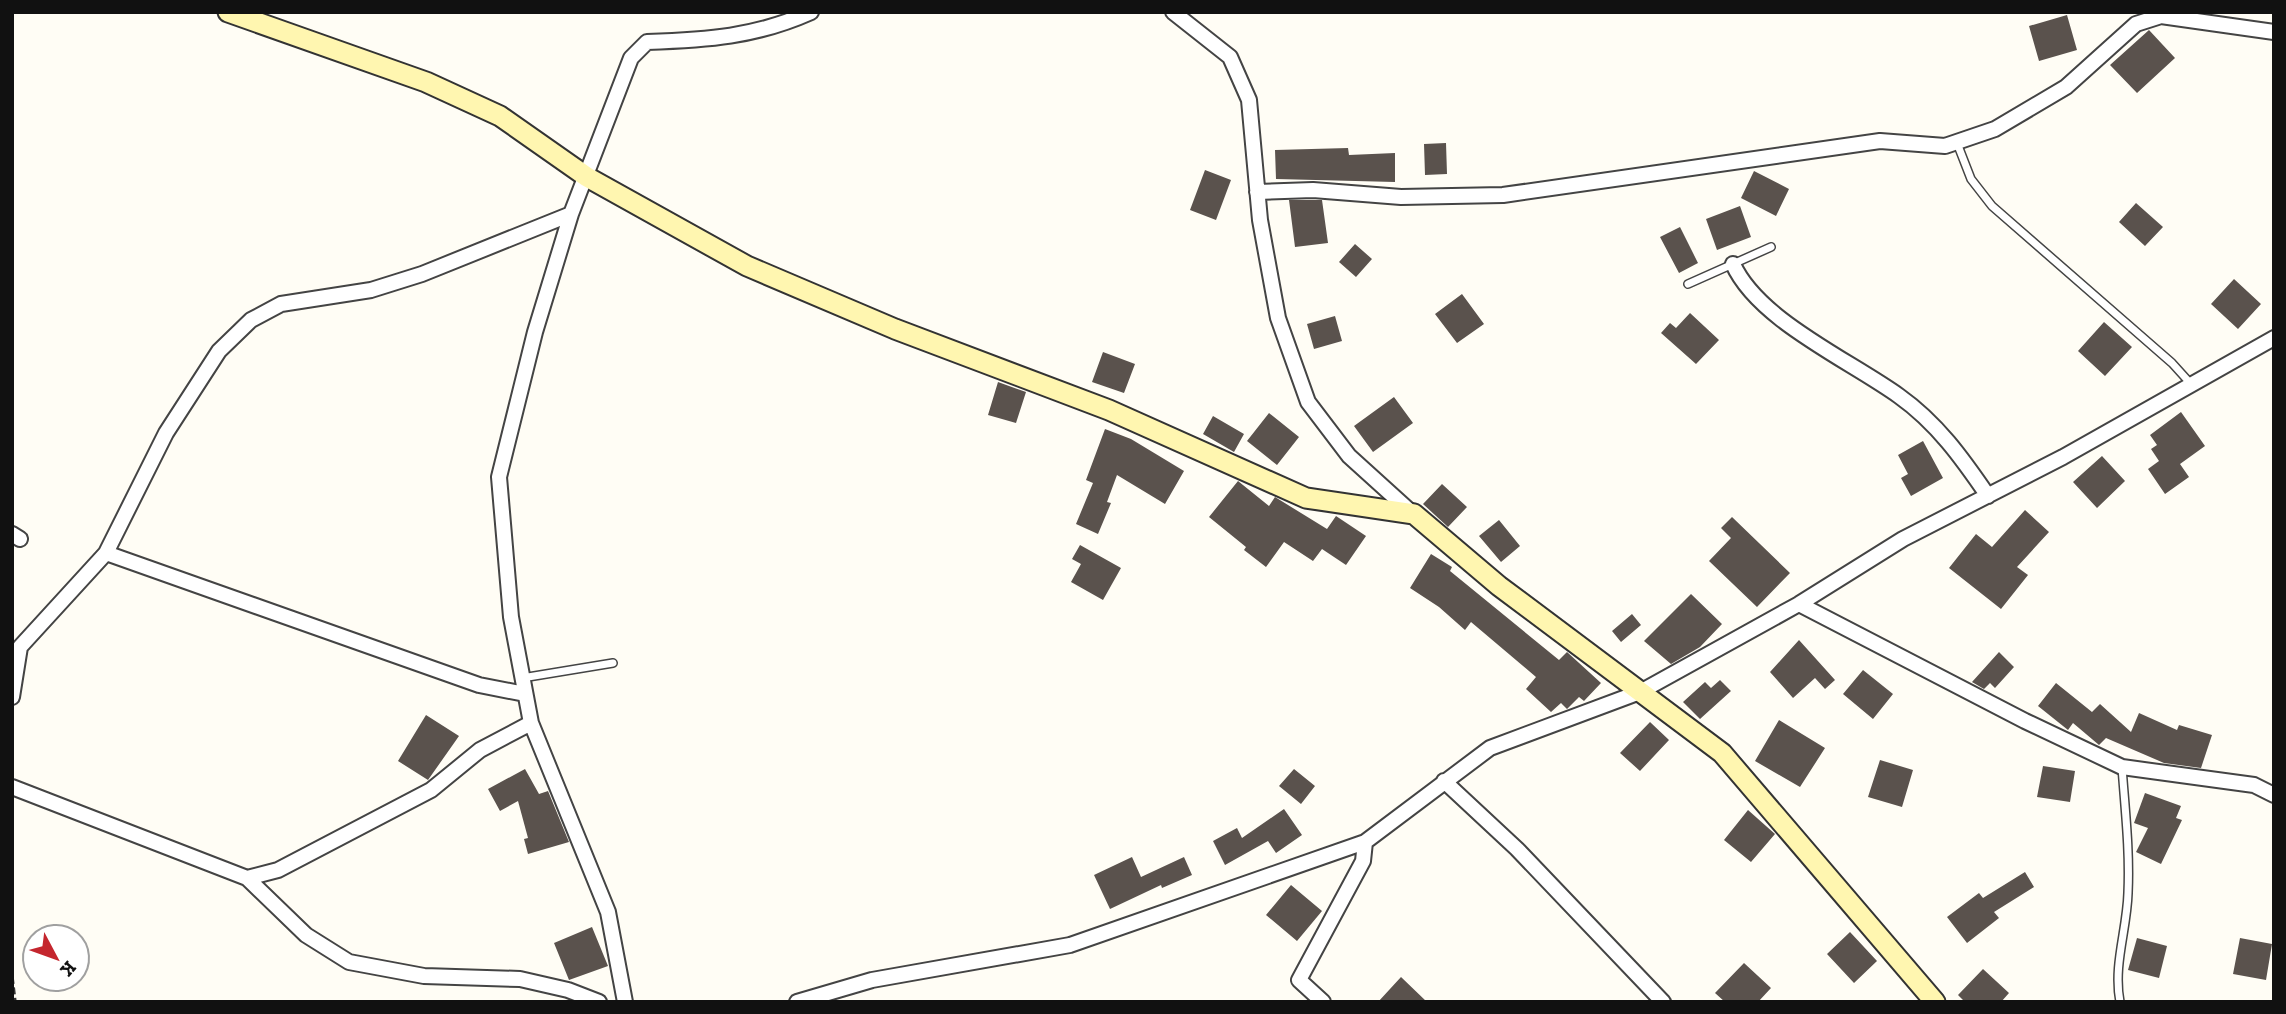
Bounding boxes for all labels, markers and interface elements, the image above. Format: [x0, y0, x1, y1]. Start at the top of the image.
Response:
north arrow [21, 923, 91, 993]
text: K [55, 956, 81, 981]

